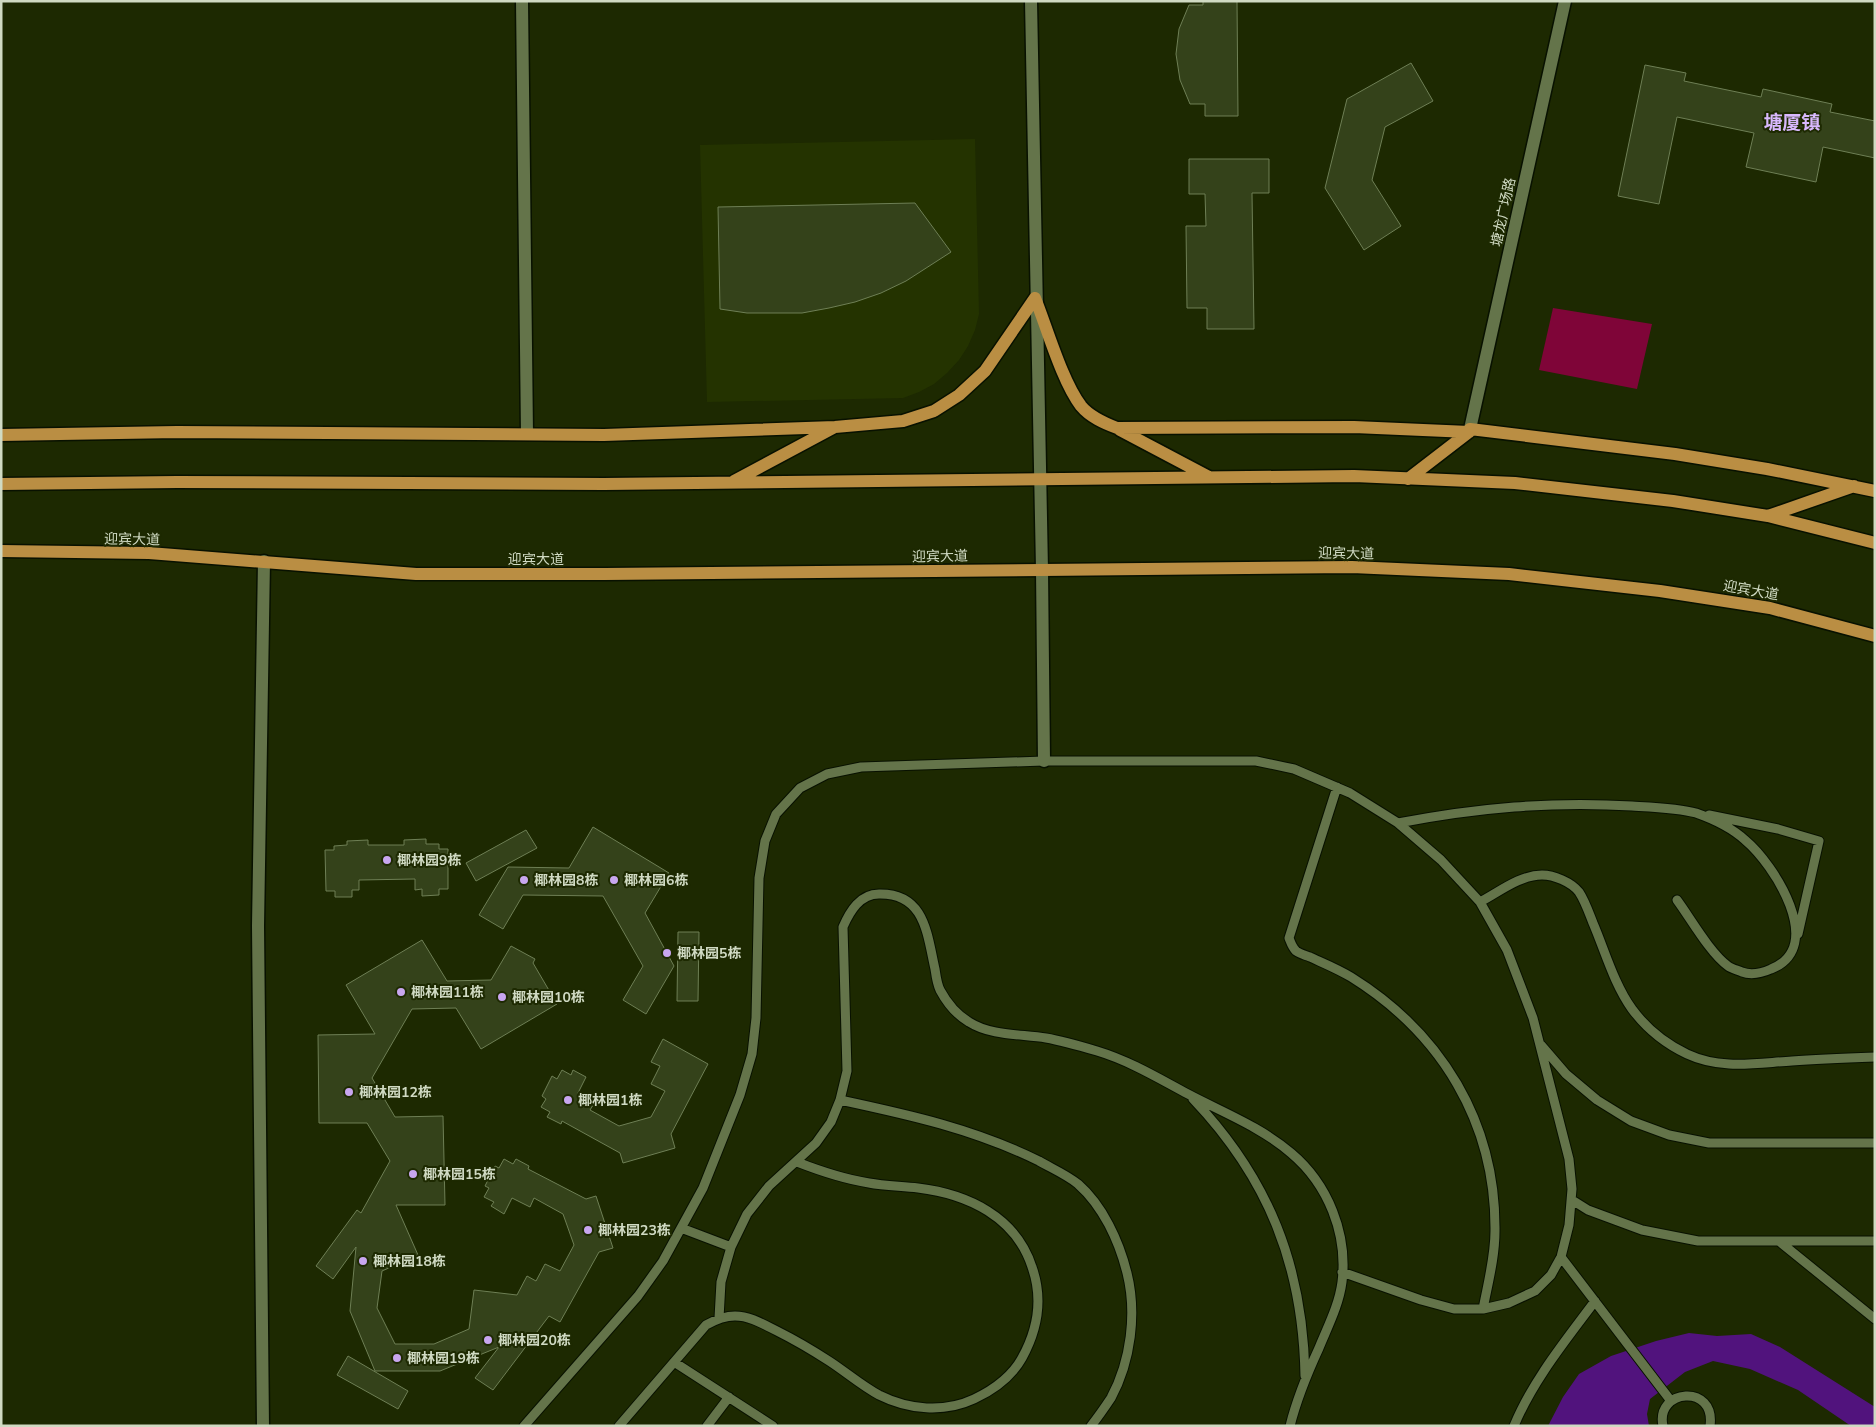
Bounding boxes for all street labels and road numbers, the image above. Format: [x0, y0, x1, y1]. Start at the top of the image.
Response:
street label: 塘龙广场路 [1487, 176, 1520, 248]
street label: 迎宾大道 [104, 530, 160, 549]
street label: 迎宾大道 [1318, 544, 1374, 563]
street label: 迎宾大道 [912, 547, 968, 566]
street label: 迎宾大道 [508, 550, 564, 569]
street label: 迎宾大道 [1722, 576, 1780, 605]

